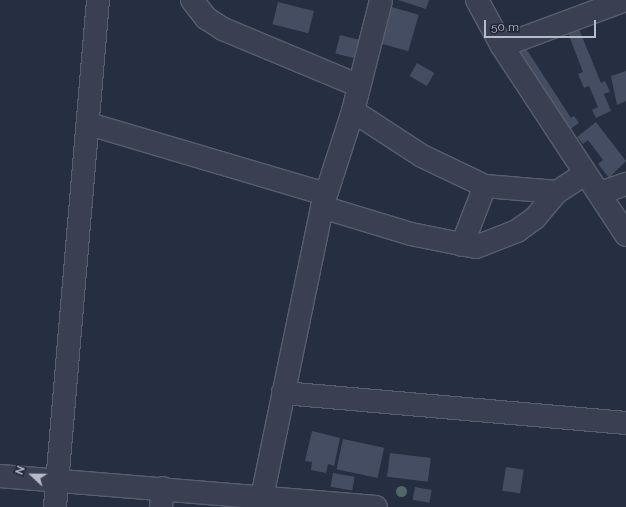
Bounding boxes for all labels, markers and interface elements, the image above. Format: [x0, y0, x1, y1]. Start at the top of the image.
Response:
scale bar [486, 12, 598, 38]
text: 50 m [491, 20, 519, 34]
north arrow [12, 455, 52, 495]
text: N [13, 464, 28, 477]

